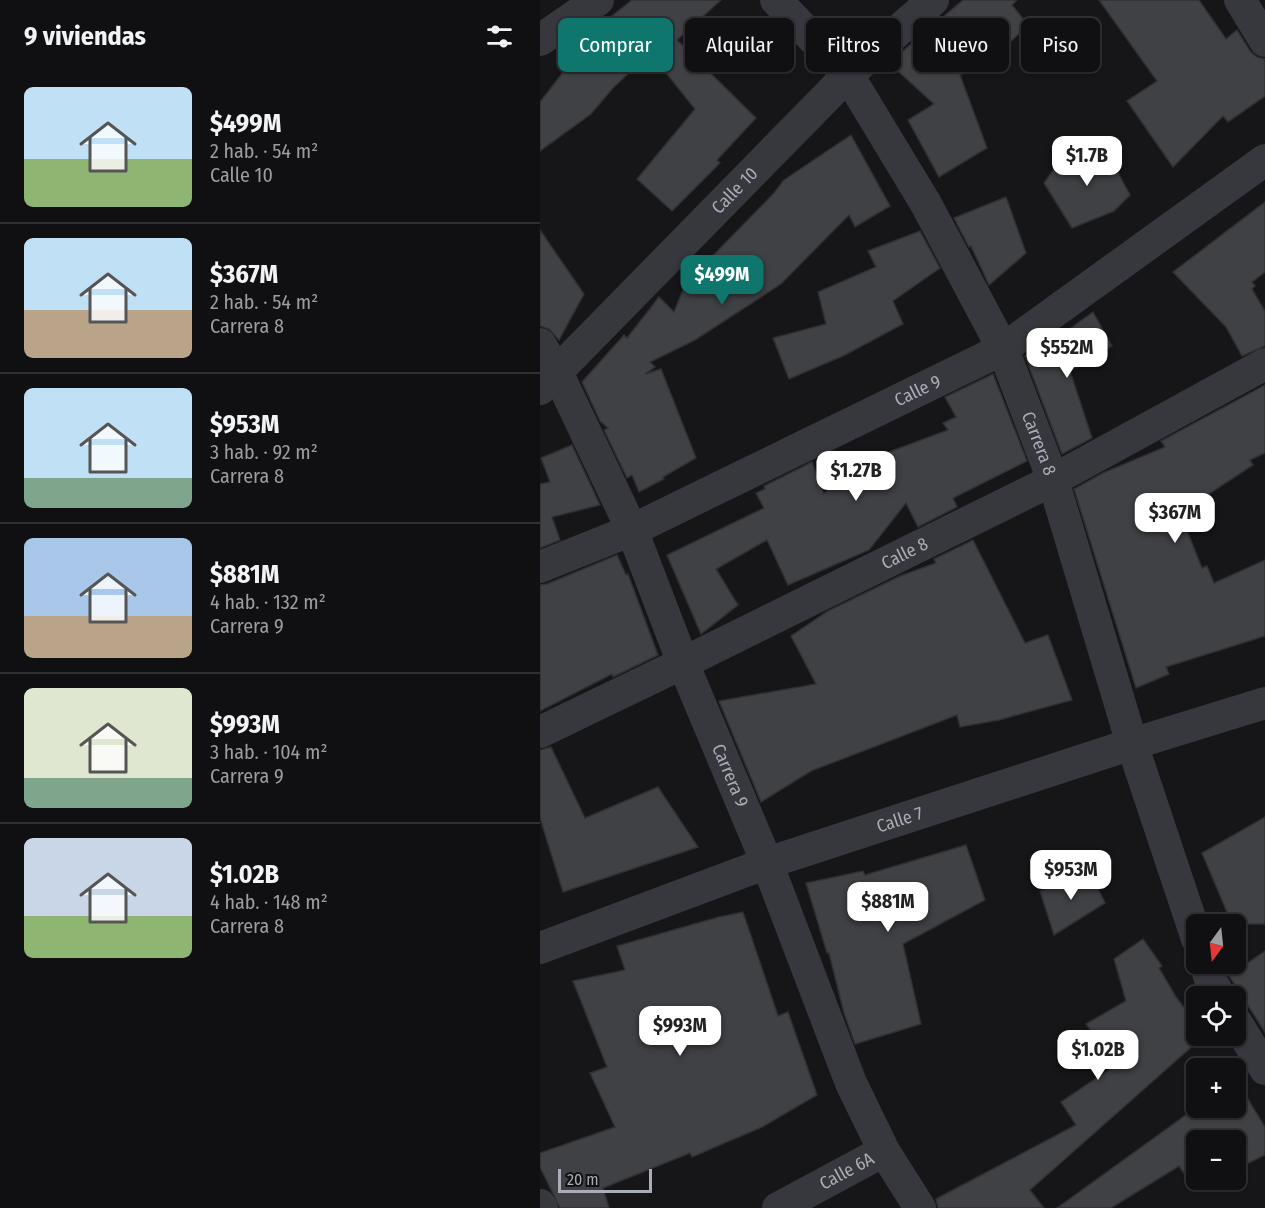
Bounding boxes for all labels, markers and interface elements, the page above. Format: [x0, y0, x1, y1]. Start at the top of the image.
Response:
chip: Comprar [558, 18, 673, 72]
chip: Alquilar [685, 18, 794, 72]
chip: Filtros [806, 18, 901, 72]
chip: Nuevo [913, 18, 1009, 72]
chip: Piso [1021, 18, 1100, 72]
icon: filters [483, 20, 516, 53]
text: 9 viviendas [24, 21, 146, 52]
text: $499M [210, 108, 281, 139]
icon: home [72, 111, 144, 183]
pin: $1.7B [1045, 136, 1129, 187]
text: 2 hab. · 54 m² [210, 139, 318, 163]
text: $1.7B [1066, 143, 1108, 167]
text: Calle 10 [210, 163, 273, 187]
street label: Calle 10 [707, 163, 762, 218]
pin: $499M [680, 255, 764, 306]
text: $367M [210, 259, 278, 290]
icon: home [72, 262, 144, 334]
text: $499M [695, 262, 749, 286]
text: 2 hab. · 54 m² [210, 290, 318, 314]
text: Carrera 8 [210, 314, 284, 338]
pin: $552M [1025, 328, 1109, 379]
text: $552M [1041, 335, 1093, 359]
street label: Calle 9 [891, 370, 944, 411]
street label: Carrera 8 [1017, 408, 1061, 478]
text: $953M [210, 409, 280, 440]
icon: home [72, 412, 144, 484]
text: 3 hab. · 92 m² [210, 440, 318, 464]
pin: $1.27B [807, 451, 905, 502]
text: $1.27B [830, 458, 882, 482]
text: Carrera 8 [210, 464, 284, 488]
pin: $367M [1133, 493, 1217, 544]
text: $367M [1149, 500, 1201, 524]
street label: Calle 8 [878, 533, 932, 574]
text: $881M [210, 559, 280, 590]
icon: home [72, 562, 144, 634]
text: 4 hab. · 132 m² [210, 590, 326, 614]
text: Carrera 9 [210, 614, 284, 638]
text: $993M [210, 709, 280, 740]
icon: home [72, 712, 144, 784]
text: 3 hab. · 104 m² [210, 740, 328, 764]
street label: Carrera 9 [707, 741, 753, 810]
text: Carrera 9 [210, 764, 284, 788]
street label: Calle 7 [874, 802, 926, 838]
pin: $953M [1029, 850, 1113, 901]
text: $953M [1044, 857, 1098, 881]
text: $1.02B [210, 859, 279, 890]
icon: home [72, 862, 144, 934]
pin: $881M [846, 882, 930, 933]
text: $881M [861, 889, 915, 913]
text: 4 hab. · 148 m² [210, 890, 328, 914]
text: Carrera 8 [210, 914, 284, 938]
north arrow [1186, 914, 1246, 974]
map controls [1186, 914, 1246, 1190]
button: locate [1186, 986, 1246, 1046]
pin: $993M [638, 1006, 722, 1057]
text: $993M [653, 1013, 707, 1037]
pin: $1.02B [1049, 1030, 1147, 1081]
text: $1.02B [1071, 1037, 1125, 1061]
button: + [1186, 1058, 1246, 1118]
button: − [1186, 1130, 1246, 1190]
street label: Calle 6A [816, 1147, 878, 1195]
scale bar [558, 1166, 652, 1194]
text: 20 m [567, 1170, 598, 1189]

